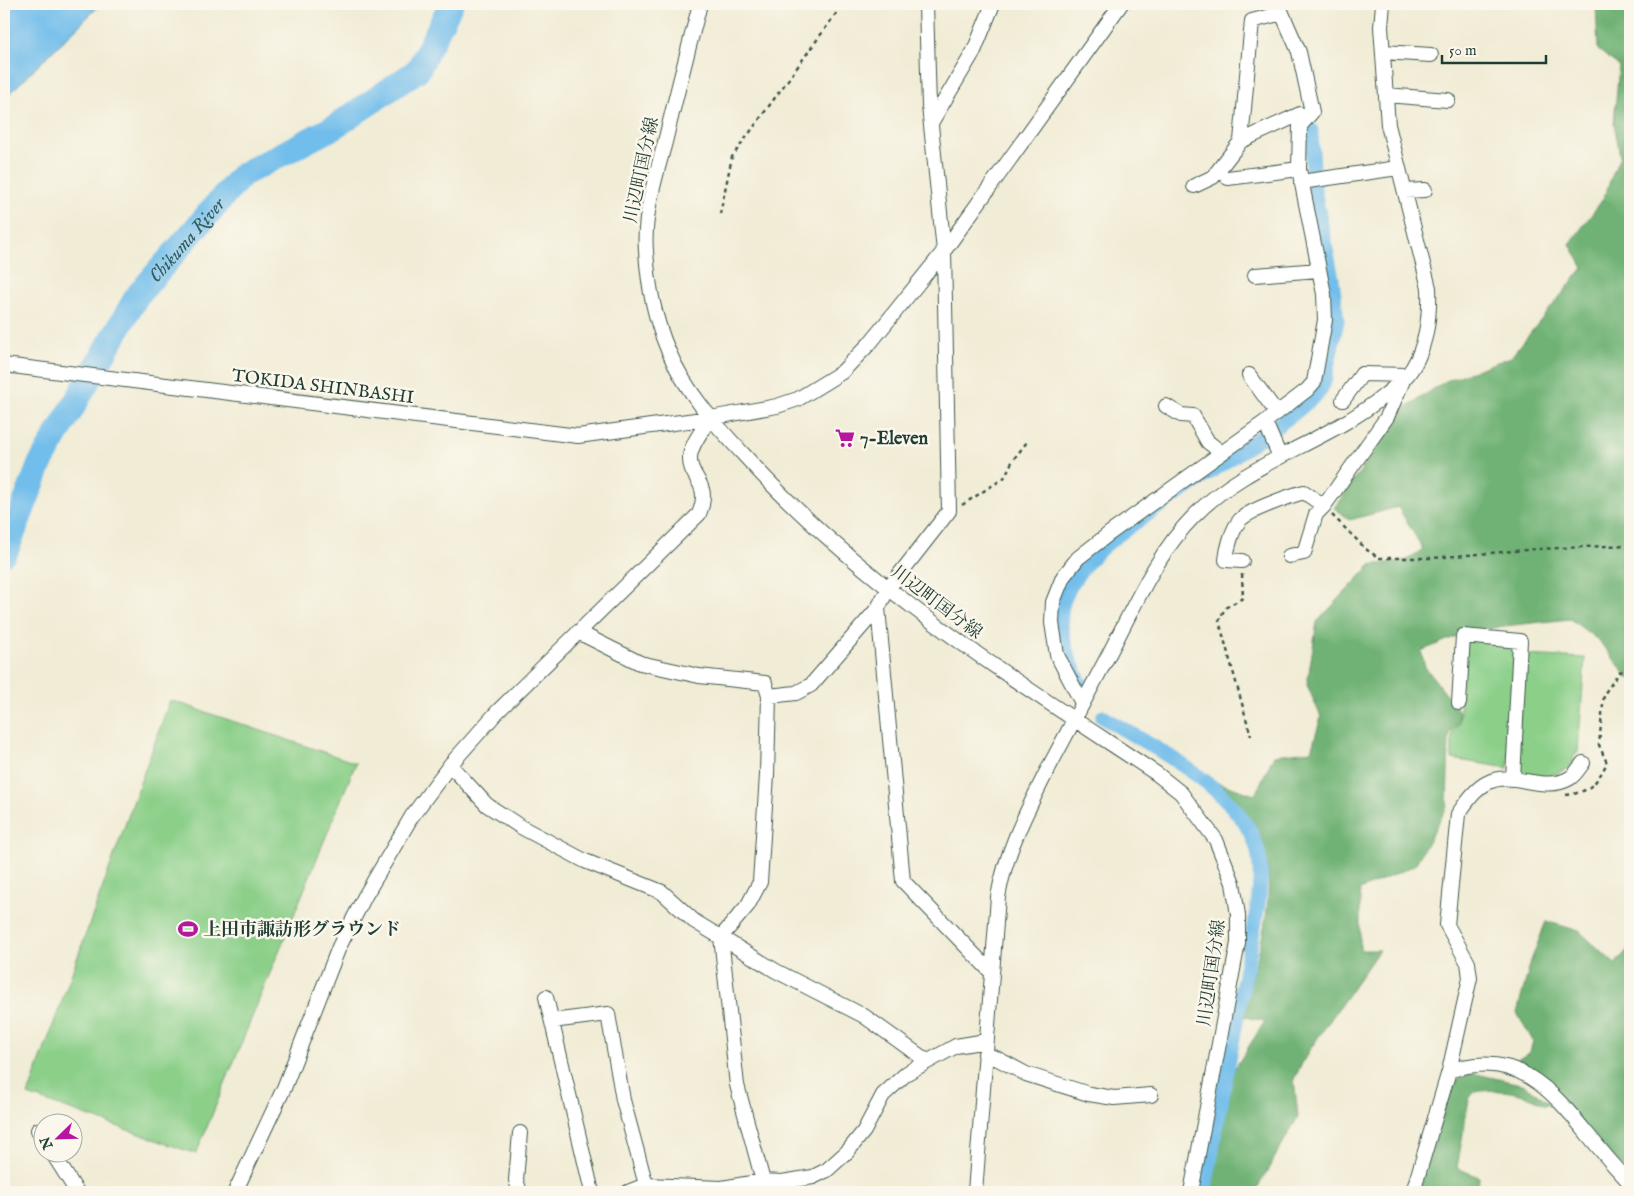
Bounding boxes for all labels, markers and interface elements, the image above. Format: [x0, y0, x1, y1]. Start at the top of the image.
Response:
scale bar [1442, 32, 1545, 64]
text: 50 m [1449, 41, 1477, 60]
street label: 川辺町国分線 [620, 115, 665, 226]
water label: Chikuma River [144, 192, 232, 288]
street label: TOKIDA SHINBASHI [230, 365, 415, 410]
supermarket icon: 7-Eleven [834, 427, 856, 449]
place label: 7-Eleven [860, 428, 929, 451]
street label: 川辺町国分線 [886, 562, 986, 645]
sports icon: 上田市諏訪形グラウンド [177, 918, 199, 940]
street label: 川辺町国分線 [1194, 918, 1231, 1028]
place label: 上田市諏訪形グラウンド [203, 919, 401, 942]
north arrow [32, 1114, 82, 1164]
text: N [36, 1134, 58, 1153]

